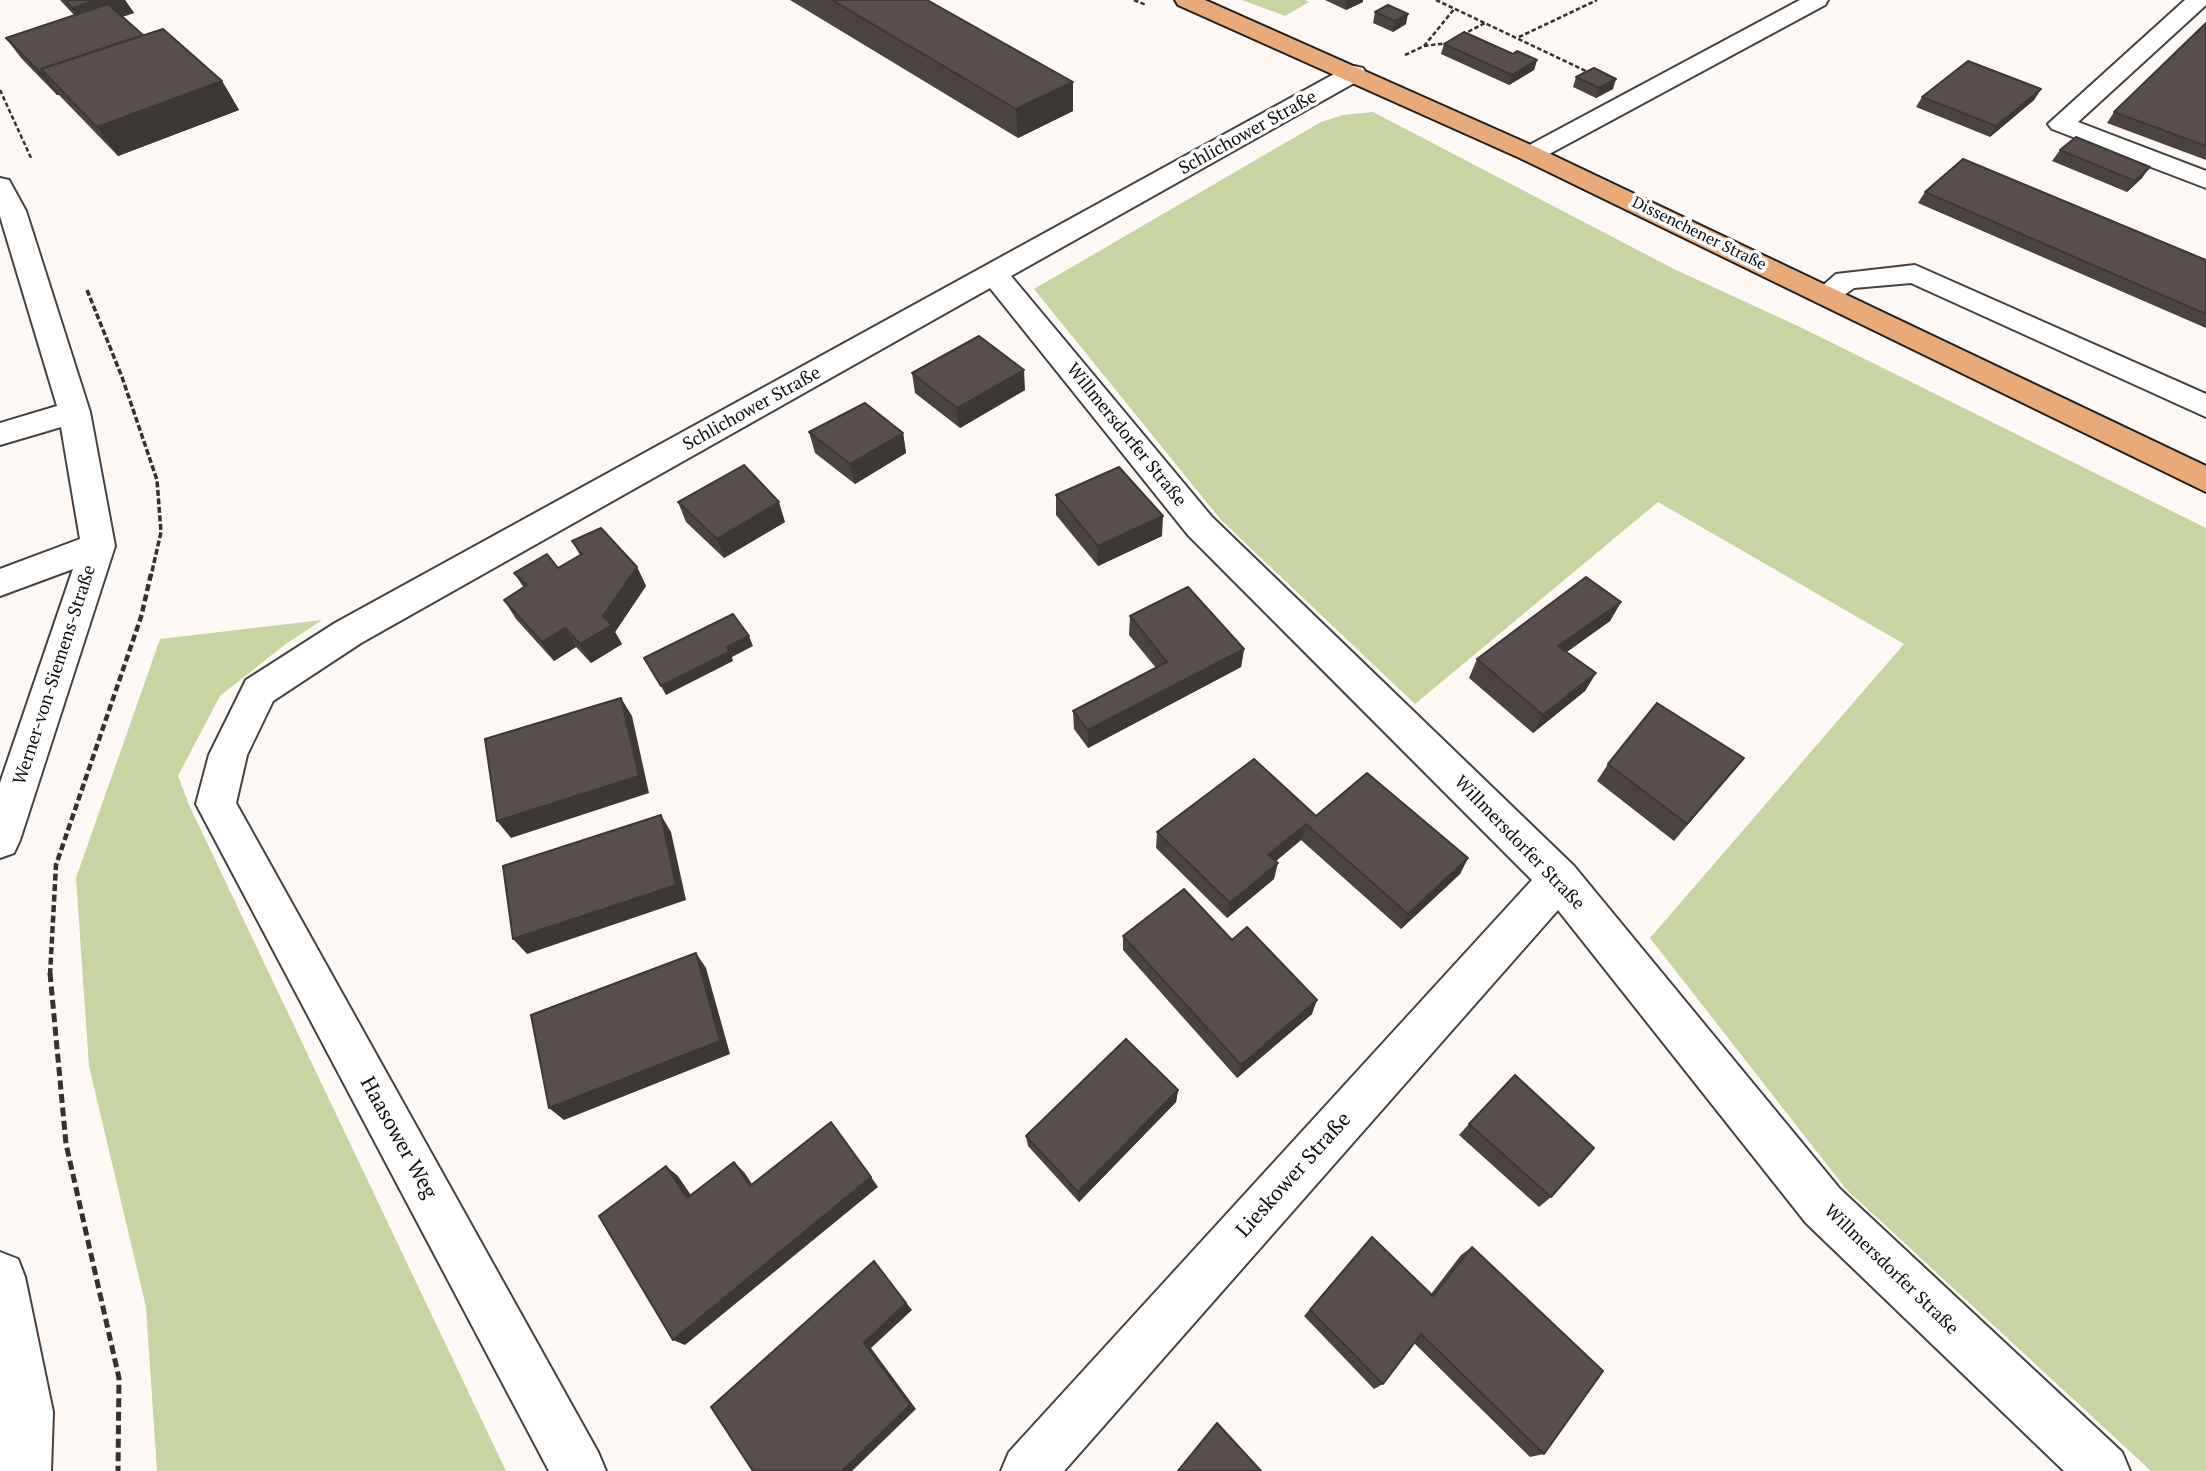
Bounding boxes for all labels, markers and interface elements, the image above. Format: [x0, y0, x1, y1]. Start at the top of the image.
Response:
street label: Schlichower Straße [1175, 86, 1321, 180]
street label: Dissenchener Straße [1629, 193, 1769, 275]
street label: Willmersdorfer Straße [1062, 359, 1190, 511]
street label: Schlichower Straße [679, 362, 825, 456]
street label: Werner-von-Siemens-Straße [9, 562, 101, 788]
street label: Willmersdorfer Straße [1449, 771, 1589, 915]
street label: Haasower Weg [354, 1073, 442, 1203]
street label: Lieskower Straße [1231, 1107, 1357, 1243]
street label: Willmersdorfer Straße [1819, 1200, 1963, 1340]

